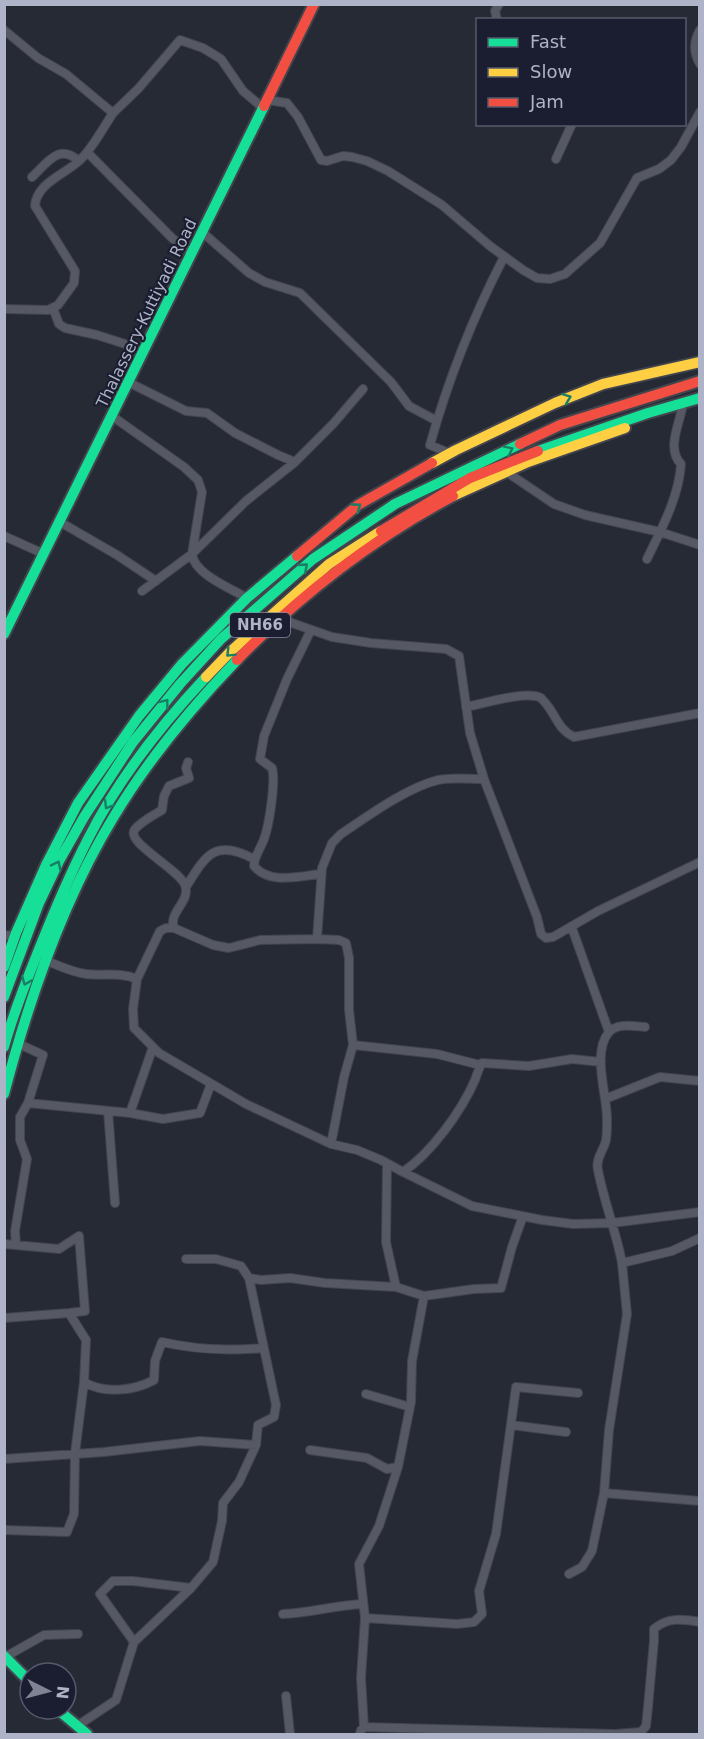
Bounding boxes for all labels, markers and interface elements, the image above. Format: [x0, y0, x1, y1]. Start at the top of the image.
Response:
legend [476, 18, 686, 126]
text: Fast [530, 31, 566, 52]
text: Slow [530, 61, 572, 82]
text: Jam [529, 91, 564, 112]
street label: Thalassery-Kuttiyadi Road [92, 216, 201, 412]
one-way arrow [561, 393, 572, 406]
one-way arrow [502, 445, 513, 457]
one-way arrow [350, 503, 361, 514]
one-way arrow [297, 563, 308, 574]
road number: NH66 [230, 613, 290, 637]
one-way arrow [226, 645, 237, 656]
one-way arrow [157, 698, 168, 709]
one-way arrow [104, 799, 116, 809]
one-way arrow [50, 860, 62, 871]
one-way arrow [21, 975, 34, 986]
north arrow [18, 1661, 78, 1721]
text: N [52, 1685, 73, 1700]

